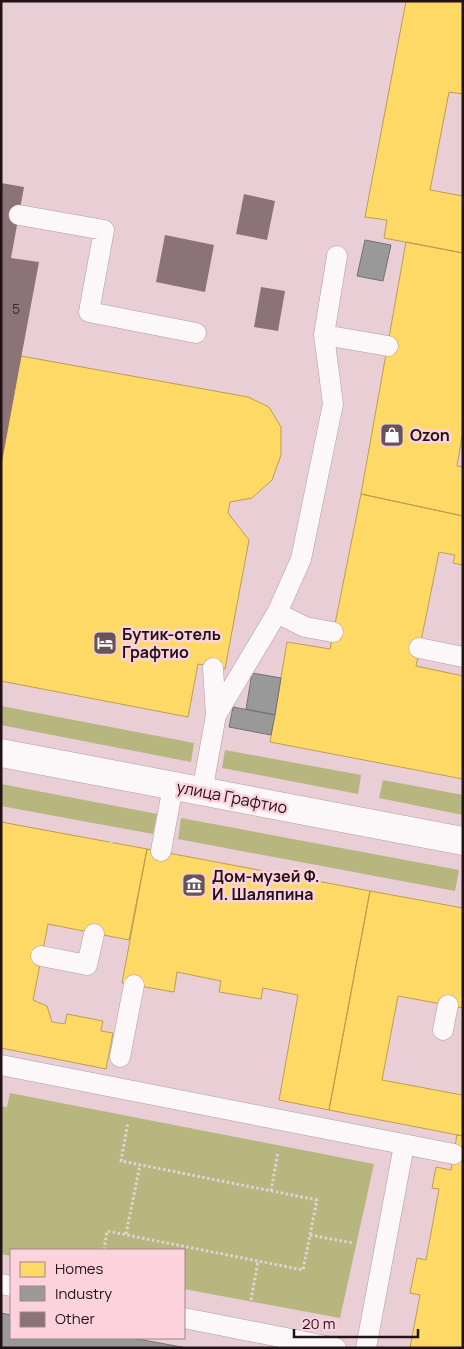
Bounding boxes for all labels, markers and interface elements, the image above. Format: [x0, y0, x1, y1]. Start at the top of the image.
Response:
house number: 5 [12, 299, 20, 318]
shop icon: Ozon [379, 422, 405, 448]
place label: Ozon [410, 424, 450, 446]
place label: Бутик-отель Графтио [122, 623, 221, 663]
hotel icon: Бутик-отель Графтио [92, 630, 118, 656]
street label: улица Графтио [175, 775, 289, 819]
place label: Дом-музей Ф. И. Шаляпина [212, 865, 320, 905]
museum icon: Дом-музей Ф. И. Шаляпина [181, 872, 207, 898]
legend [10, 1249, 185, 1339]
text: Homes [55, 1258, 104, 1279]
text: Industry [55, 1283, 112, 1304]
scale bar [294, 1306, 418, 1338]
text: Other [55, 1308, 96, 1329]
text: 20 m [302, 1313, 335, 1334]

